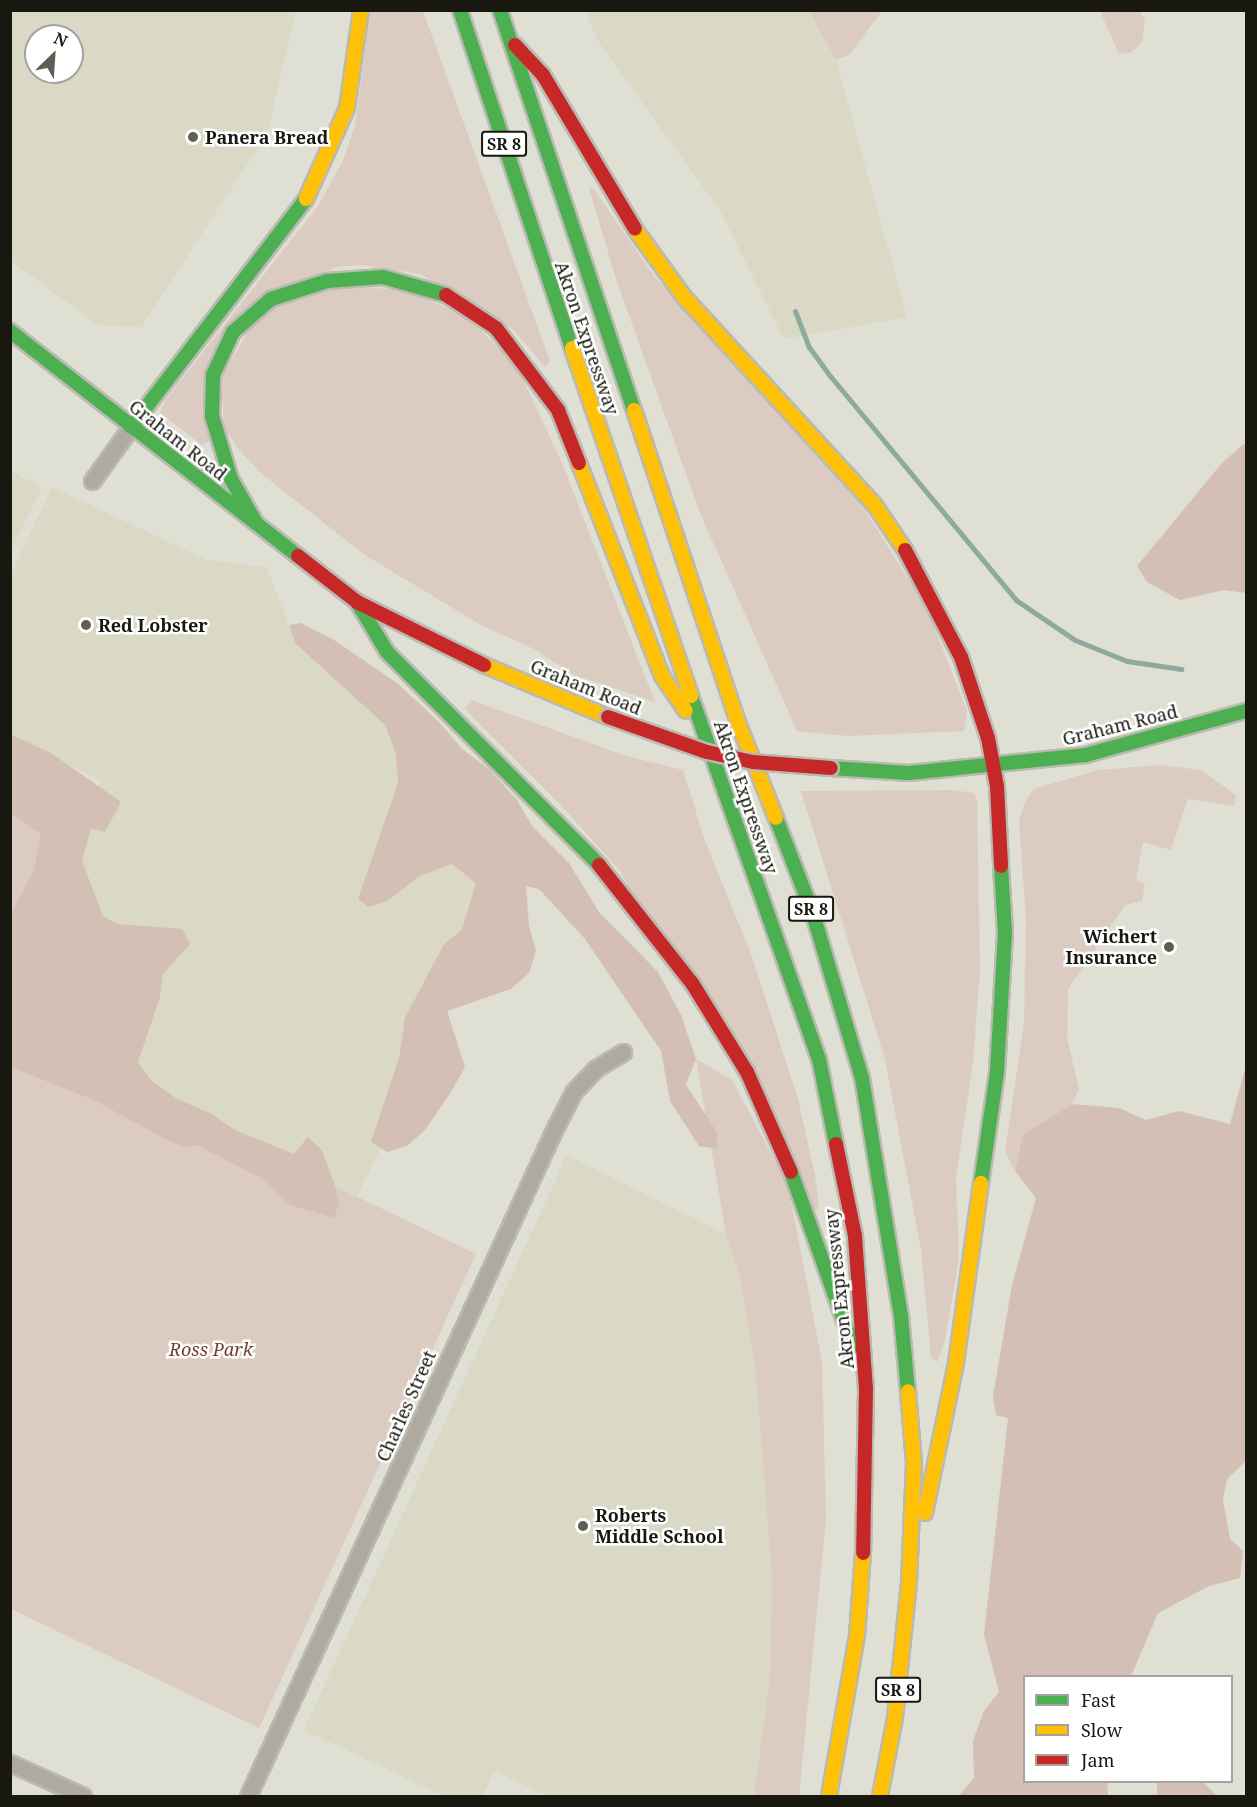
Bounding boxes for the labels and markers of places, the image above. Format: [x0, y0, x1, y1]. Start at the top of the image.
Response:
place label: Panera Bread [205, 126, 328, 148]
marker: Panera Bread [186, 130, 200, 144]
place label: Red Lobster [98, 614, 208, 636]
marker: Red Lobster [79, 618, 93, 632]
place label: Wichert Insurance [1065, 926, 1157, 968]
marker: Wichert Insurance [1162, 940, 1176, 954]
place label: Roberts Middle School [595, 1505, 724, 1547]
marker: Roberts Middle School [576, 1519, 590, 1533]

